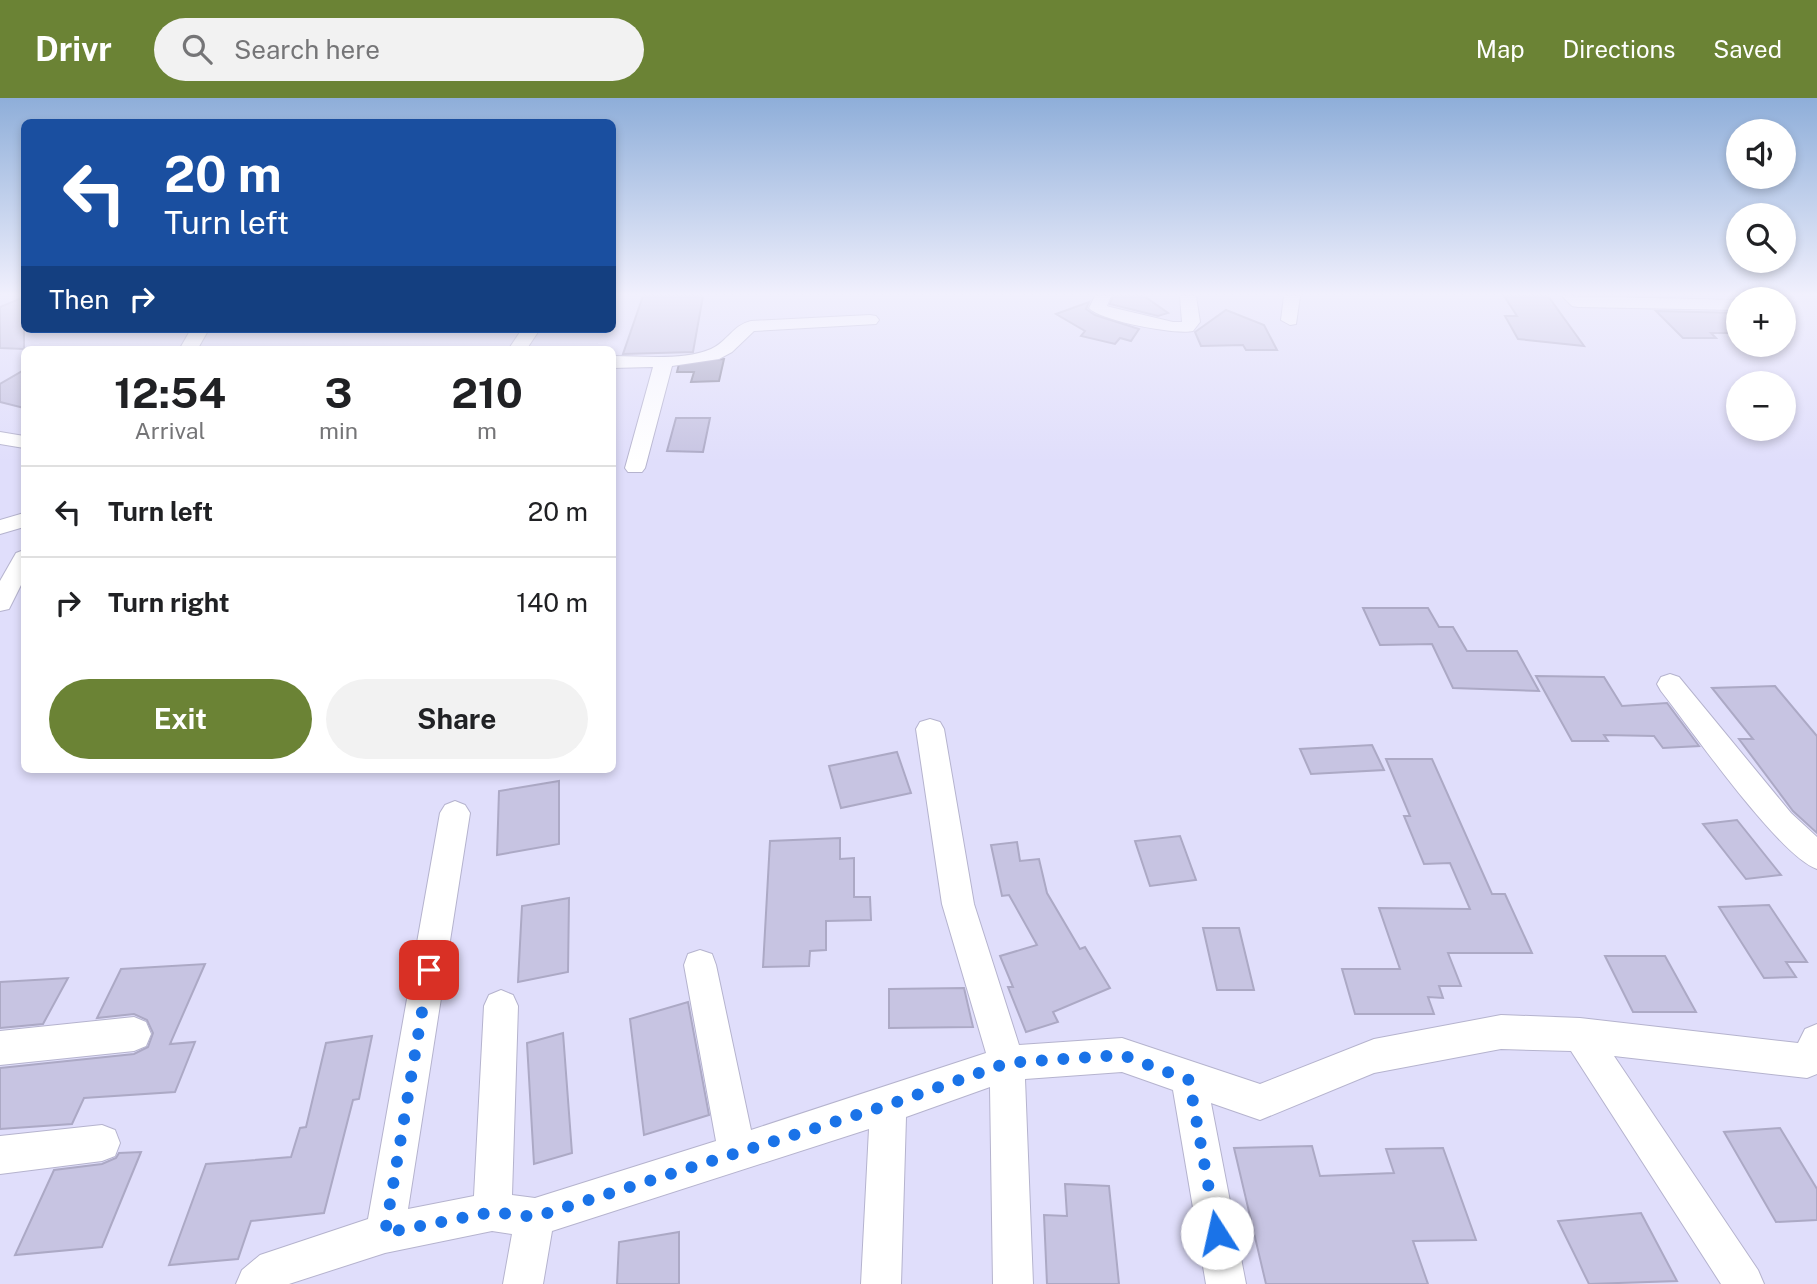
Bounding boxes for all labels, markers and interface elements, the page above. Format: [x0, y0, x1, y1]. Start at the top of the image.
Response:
search box [154, 18, 644, 81]
text: Drivr [35, 30, 112, 68]
icon: search [178, 30, 216, 68]
text: Search here [234, 34, 380, 65]
text: Map [1476, 35, 1525, 63]
text: Directions [1563, 35, 1675, 63]
text: Saved [1713, 35, 1782, 63]
map controls [1726, 119, 1796, 441]
button: sound [1726, 119, 1796, 189]
text: 20 m [164, 145, 282, 203]
icon: left [49, 147, 140, 238]
button: search [1726, 203, 1796, 273]
text: Turn left [164, 204, 289, 241]
icon: right [123, 280, 161, 318]
text: Then [49, 284, 109, 315]
button: + [1726, 287, 1796, 357]
text: 12:54 [114, 368, 226, 417]
text: 3 [325, 368, 353, 417]
text: 210 [451, 368, 523, 417]
button: − [1726, 371, 1796, 441]
text: Arrival [135, 417, 206, 444]
text: min [319, 417, 358, 444]
text: m [477, 417, 497, 444]
icon: left [49, 493, 87, 531]
text: Turn left [108, 496, 213, 527]
text: 20 m [528, 496, 588, 527]
icon: right [49, 584, 87, 622]
text: Turn right [108, 587, 230, 618]
text: 140 m [516, 587, 588, 618]
button: Exit [49, 679, 312, 759]
button: Share [326, 679, 588, 759]
pin [399, 940, 459, 1000]
icon: arrive [410, 951, 448, 989]
position arrow [1180, 1196, 1254, 1270]

